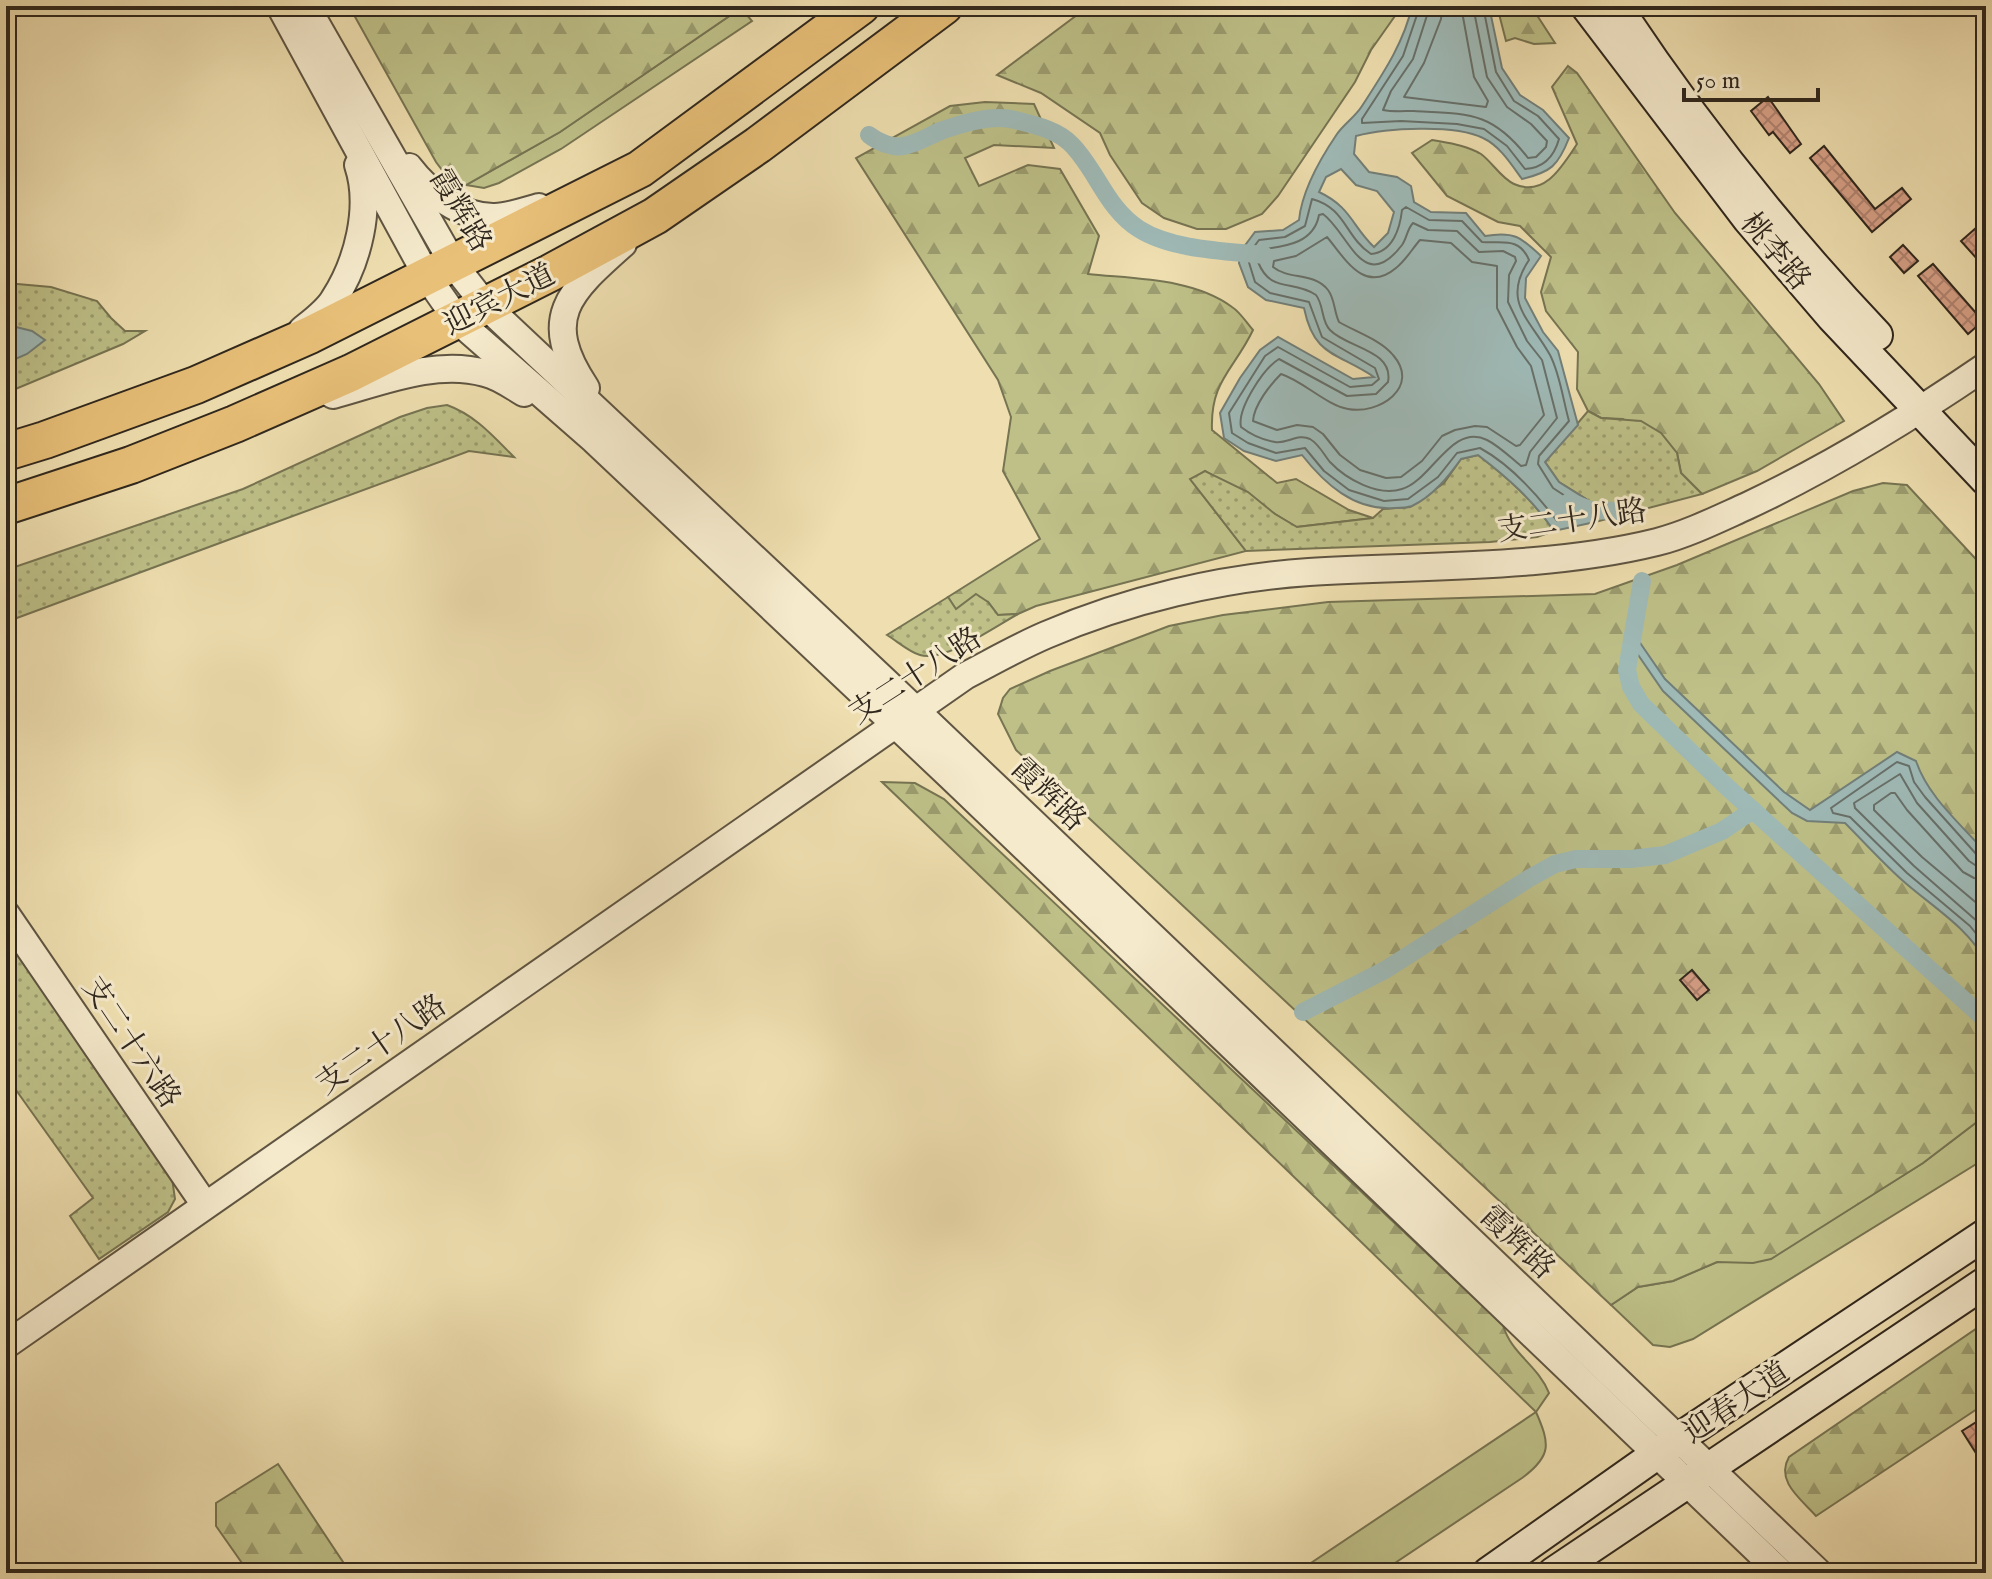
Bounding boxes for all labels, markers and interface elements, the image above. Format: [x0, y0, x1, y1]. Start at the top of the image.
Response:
scale bar [1684, 52, 1818, 102]
text: 50 m [1696, 66, 1740, 97]
street label: 霞辉路 [420, 163, 499, 259]
street label: 桃李路 [1731, 206, 1818, 299]
street label: 迎宾大道 [438, 257, 562, 345]
street label: 支二十八路 [1495, 493, 1649, 551]
street label: 支二十八路 [843, 620, 989, 733]
street label: 霞辉路 [1002, 751, 1093, 840]
street label: 支二十六路 [73, 970, 188, 1116]
street label: 支二十八路 [310, 987, 454, 1104]
street label: 霞辉路 [1471, 1199, 1562, 1288]
street label: 迎春大道 [1677, 1354, 1797, 1453]

